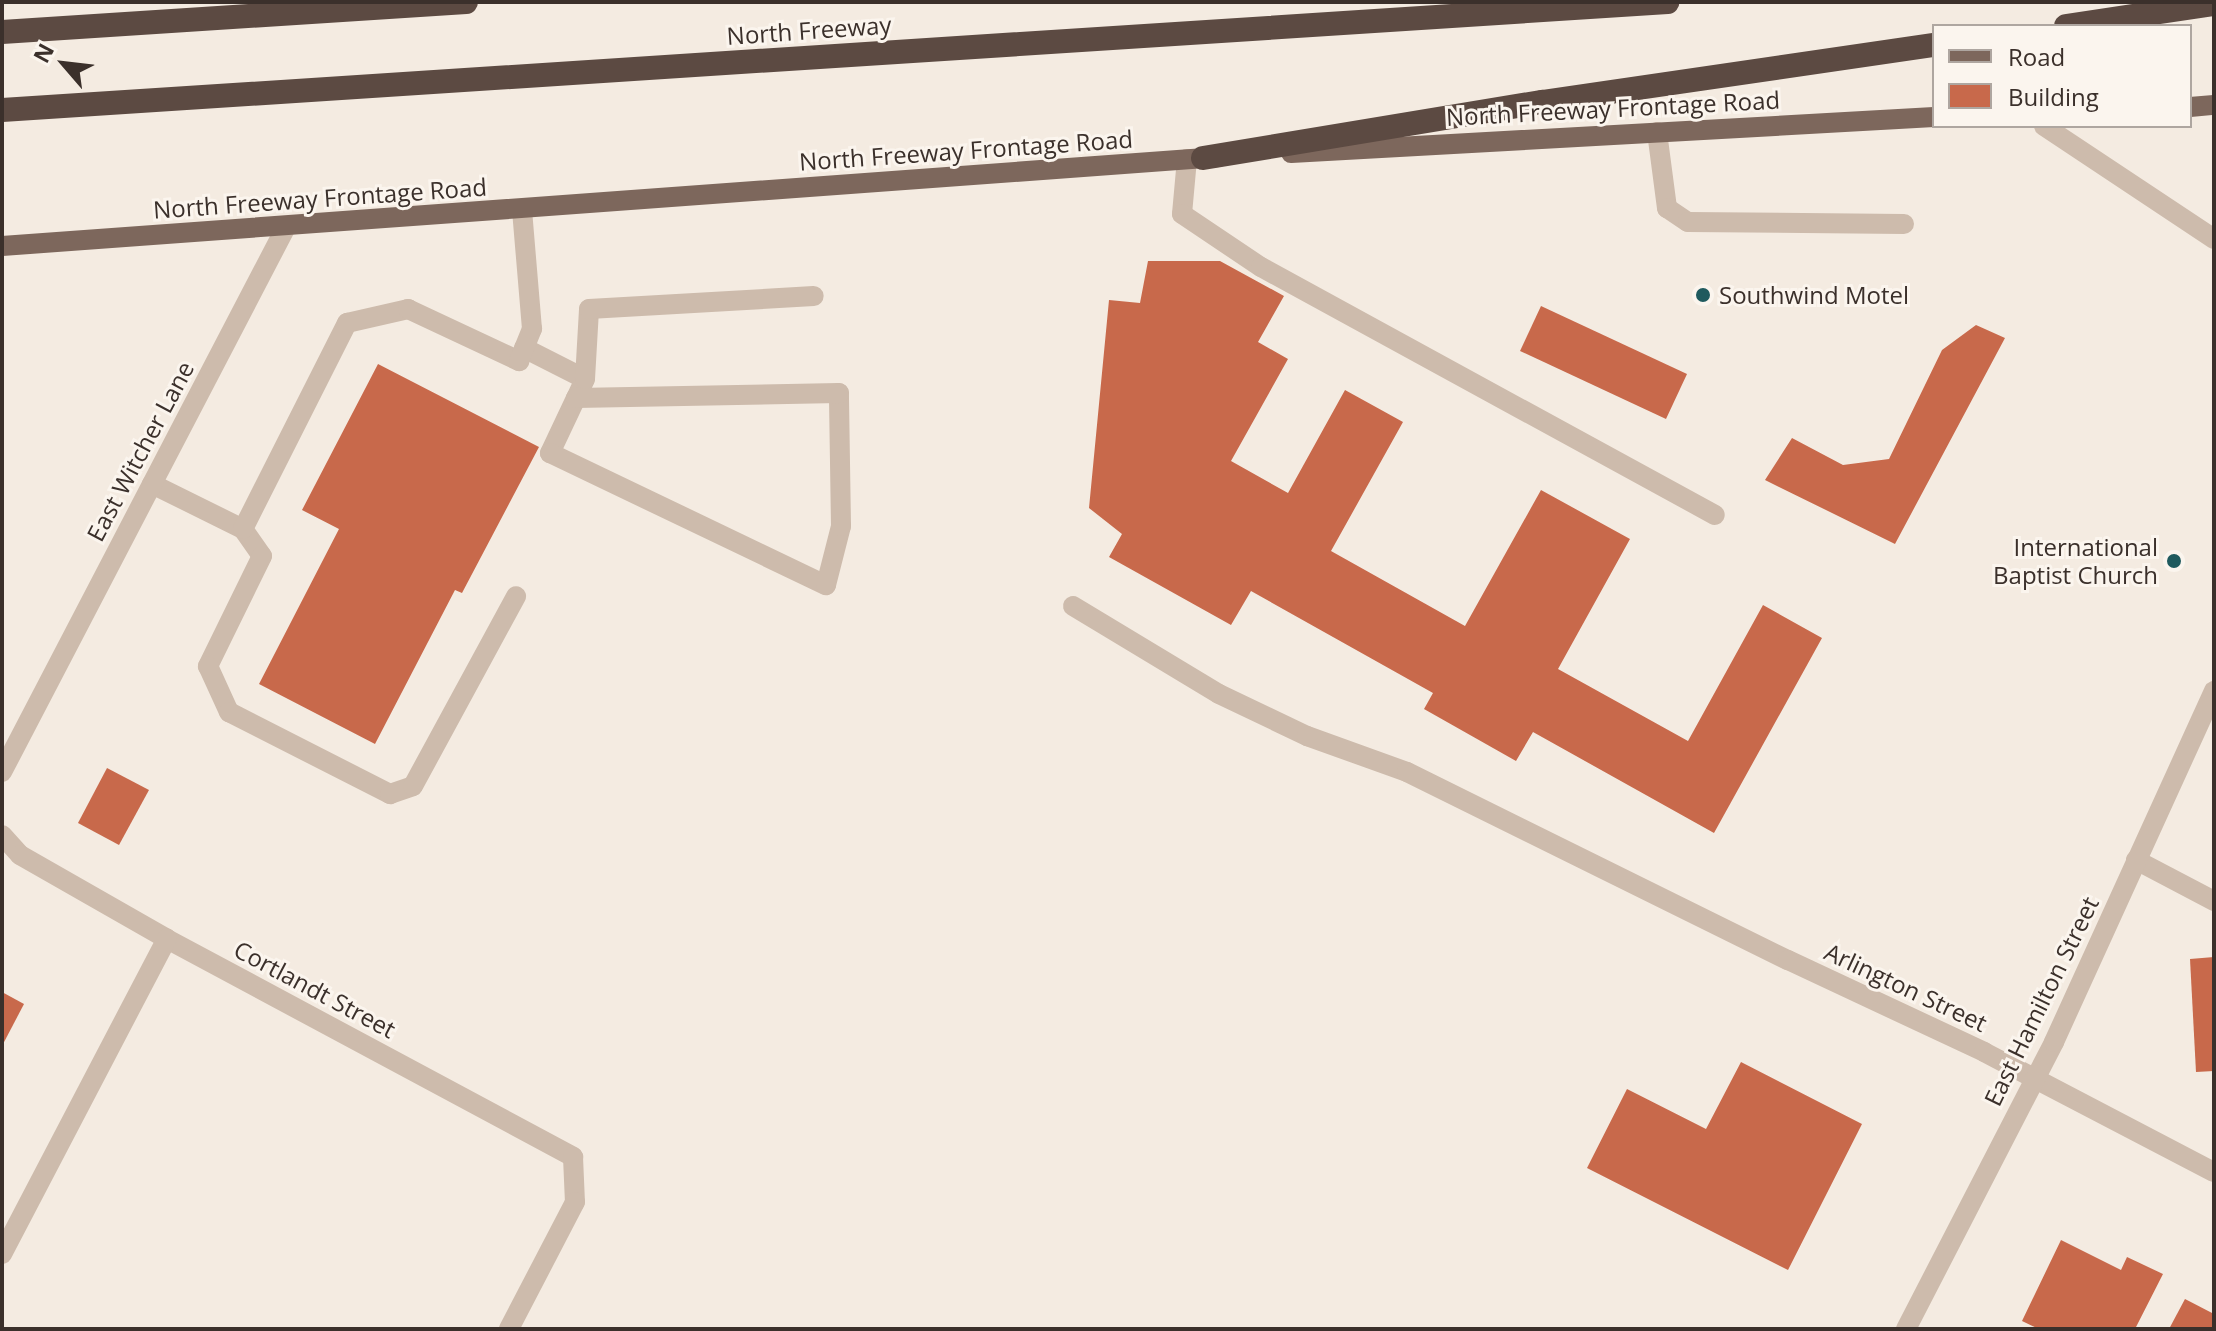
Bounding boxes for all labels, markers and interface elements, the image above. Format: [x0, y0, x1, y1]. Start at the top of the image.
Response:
street label: North Freeway [726, 10, 892, 50]
north arrow [24, 24, 104, 104]
legend [1932, 24, 2192, 128]
text: N [25, 38, 60, 68]
text: Road [2008, 40, 2065, 73]
text: Building [2008, 80, 2099, 113]
street label: North Freeway Frontage Road [1445, 85, 1781, 131]
street label: North Freeway Frontage Road [798, 124, 1134, 176]
street label: North Freeway Frontage Road [152, 172, 488, 224]
place label: Southwind Motel [1719, 281, 1909, 309]
marker: Southwind Motel [1694, 286, 1712, 304]
street label: East Witcher Lane [80, 356, 200, 546]
place label: International Baptist Church [1993, 533, 2158, 589]
marker: International Baptist Church [2165, 552, 2183, 570]
street label: East Hamilton Street [1978, 892, 2104, 1110]
street label: Cortlandt Street [229, 934, 401, 1044]
street label: Arlington Street [1820, 937, 1992, 1037]

